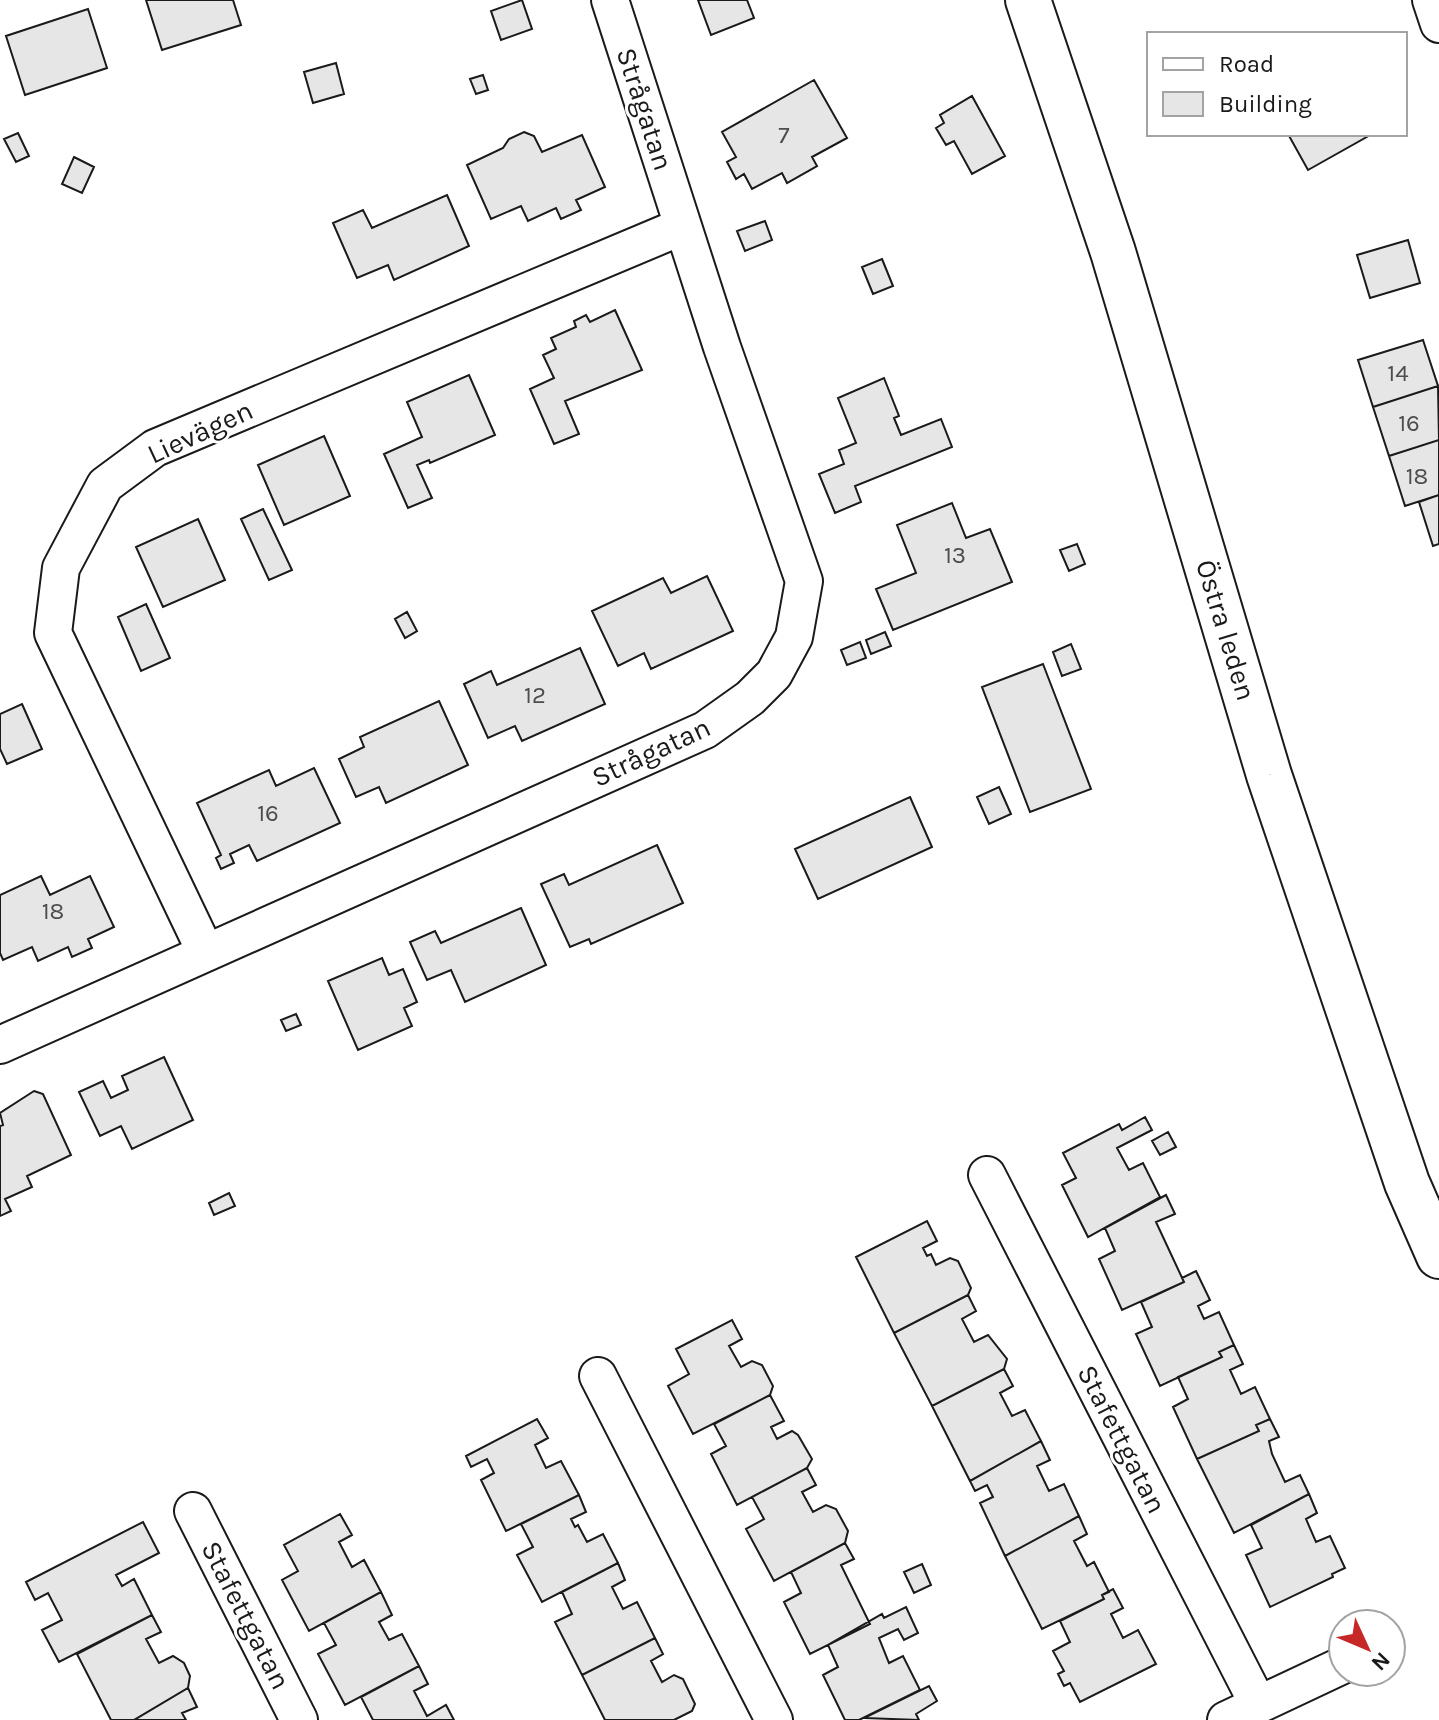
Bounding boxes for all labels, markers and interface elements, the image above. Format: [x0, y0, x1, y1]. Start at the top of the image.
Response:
legend [1147, 32, 1407, 136]
street label: Strågatan [610, 43, 680, 175]
text: Road [1219, 50, 1274, 78]
text: Building [1219, 90, 1312, 118]
house number: 7 [778, 121, 790, 149]
house number: 14 [1387, 359, 1409, 387]
street label: Lievägen [142, 393, 258, 471]
house number: 16 [1398, 409, 1420, 437]
house number: 18 [1406, 462, 1428, 490]
house number: 13 [944, 541, 966, 569]
street label: Östra leden [1189, 556, 1263, 704]
house number: 12 [524, 681, 546, 709]
street label: Strågatan [586, 710, 716, 794]
house number: 16 [257, 799, 279, 827]
house number: 18 [42, 897, 64, 925]
street label: Stafettgatan [1071, 1359, 1173, 1519]
street label: Stafettgatan [195, 1535, 297, 1695]
north arrow [1327, 1608, 1407, 1688]
text: N [1366, 1646, 1396, 1676]

